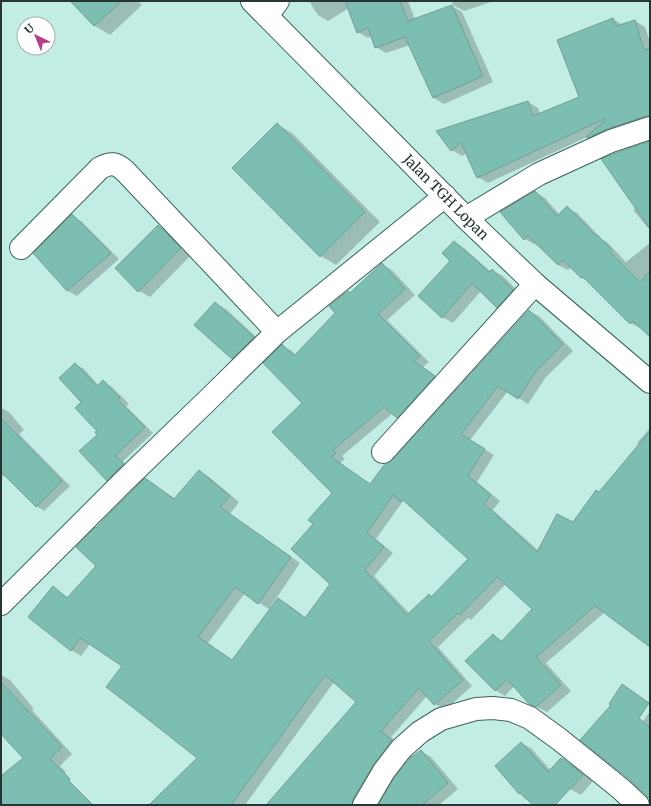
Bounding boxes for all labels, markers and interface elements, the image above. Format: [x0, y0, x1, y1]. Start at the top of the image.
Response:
north arrow [16, 16, 56, 56]
text: U [21, 20, 38, 37]
street label: Jalan TGH Lopan [399, 150, 493, 244]

